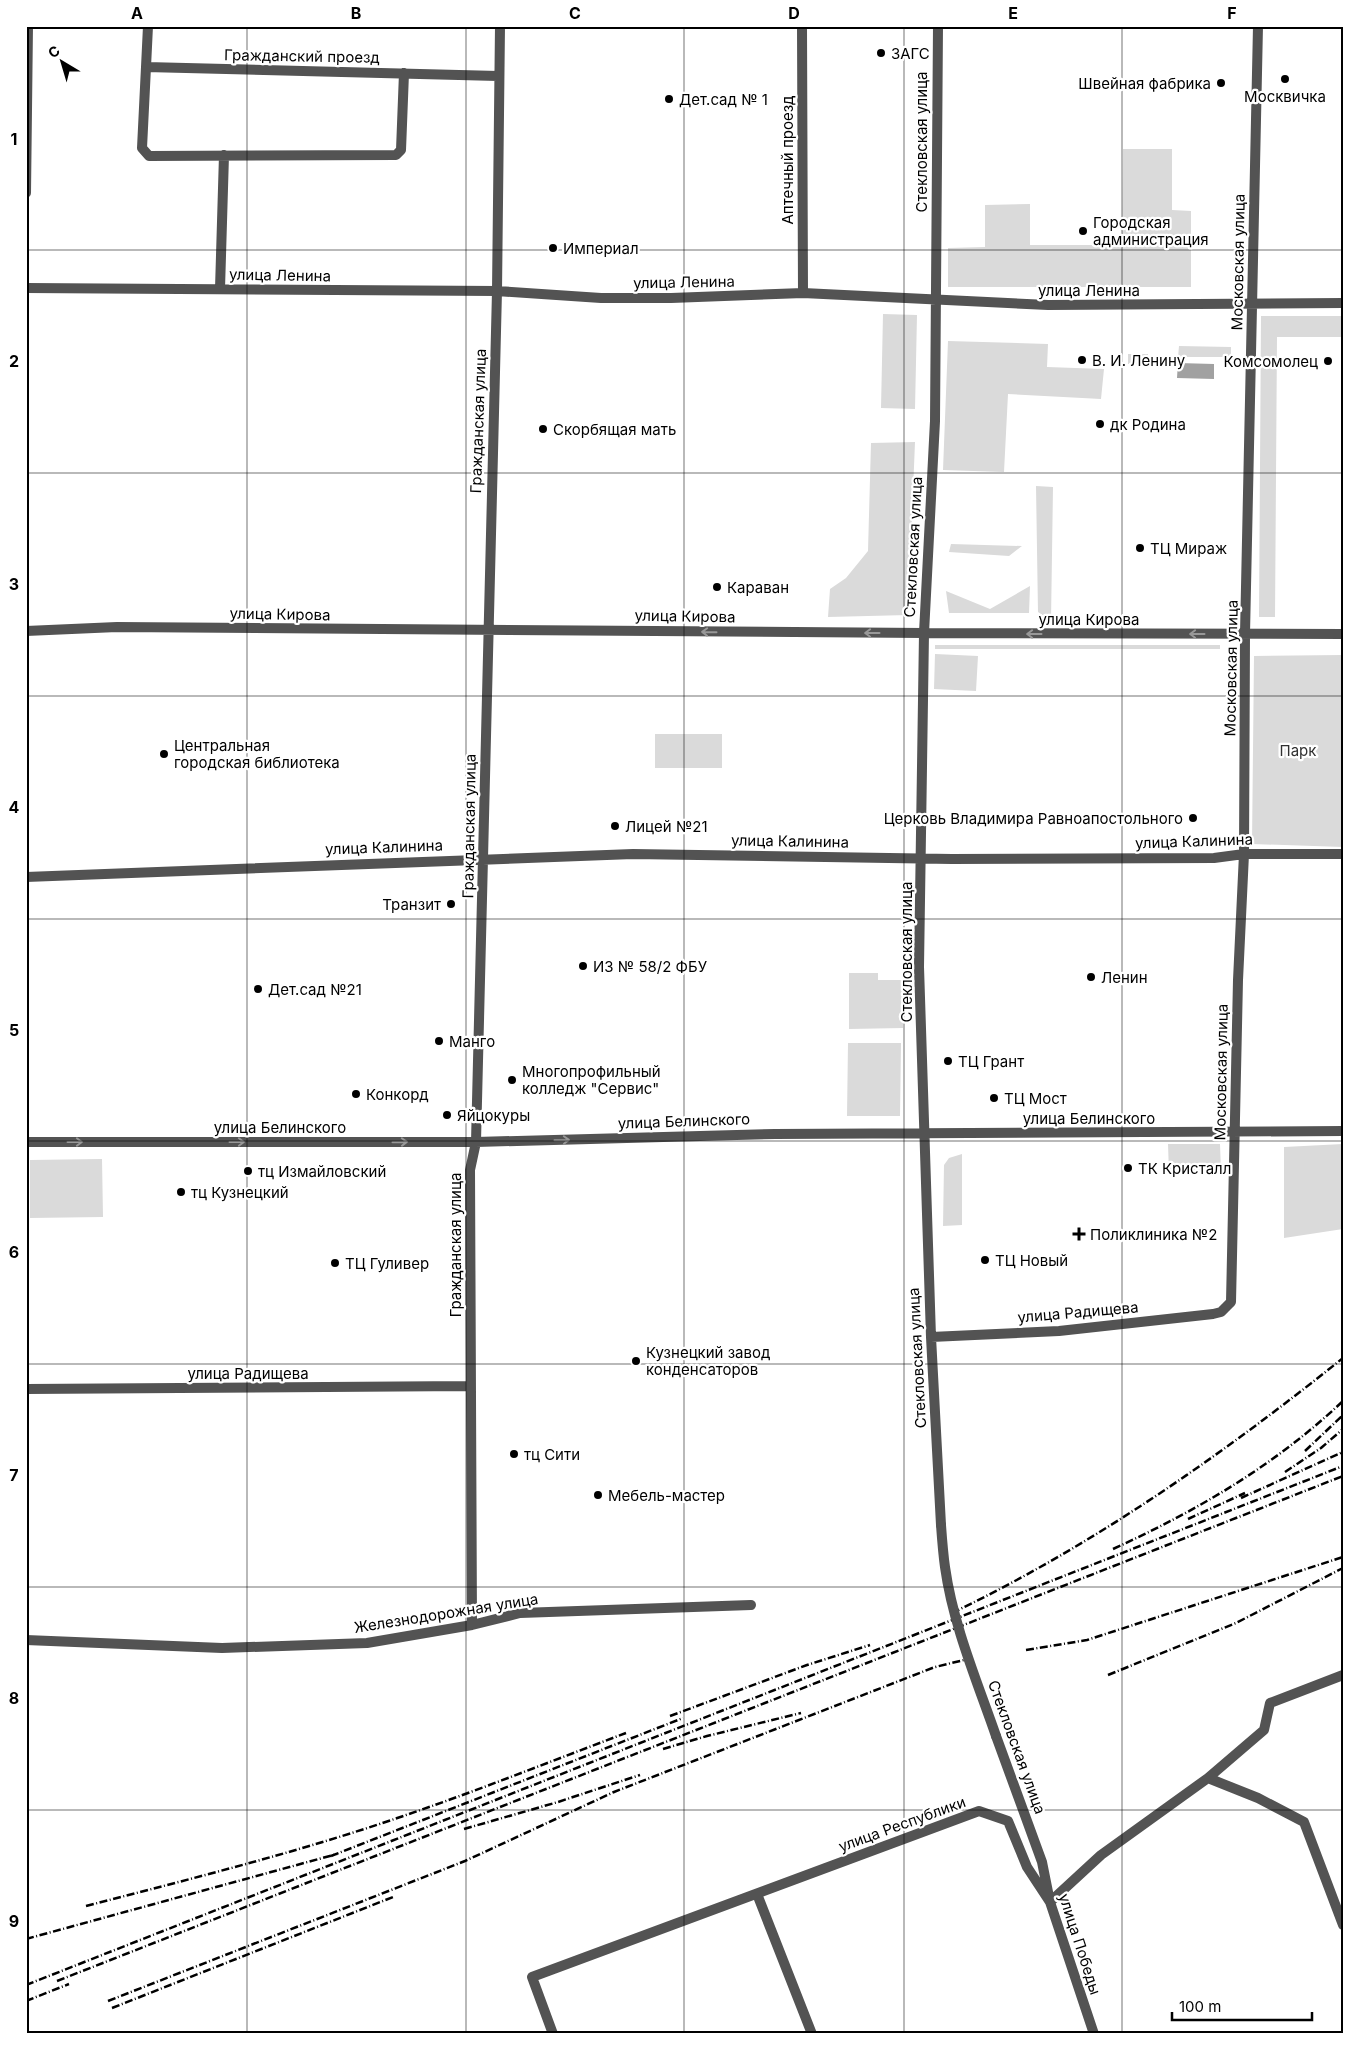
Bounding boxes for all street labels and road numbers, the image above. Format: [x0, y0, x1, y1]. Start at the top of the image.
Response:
street label: Гражданский проезд [224, 45, 380, 67]
street label: Стекловская улица [912, 72, 931, 212]
street label: Аптечный проезд [778, 95, 797, 225]
street label: Московская улица [1227, 194, 1249, 330]
street label: улица Ленина [229, 265, 331, 285]
street label: улица Ленина [633, 272, 735, 292]
street label: улица Ленина [1038, 281, 1140, 300]
street label: Гражданская улица [466, 348, 490, 494]
street label: Стекловская улица [900, 476, 926, 618]
street label: Московская улица [1220, 600, 1242, 736]
street label: улица Кирова [229, 604, 331, 624]
street label: улица Кирова [634, 606, 736, 626]
street label: улица Кирова [1039, 610, 1139, 629]
street label: Гражданская улица [458, 753, 480, 899]
street label: улица Калинина [1135, 829, 1253, 853]
street label: улица Калинина [731, 830, 849, 852]
street label: улица Калинина [325, 835, 443, 859]
street label: Стекловская улица [897, 882, 916, 1022]
street label: Московская улица [1210, 1004, 1232, 1140]
street label: улица Белинского [618, 1109, 750, 1133]
street label: улица Белинского [1023, 1109, 1155, 1128]
street label: улица Белинского [214, 1118, 346, 1137]
street label: Гражданская улица [446, 1173, 465, 1317]
street label: Стекловская улица [904, 1287, 930, 1429]
street label: улица Радищева [1017, 1297, 1139, 1327]
street label: улица Радищева [187, 1364, 309, 1383]
street label: Железнодорожная улица [353, 1589, 539, 1637]
street label: Стекловская улица [984, 1678, 1050, 1816]
street label: улица Республики [836, 1792, 968, 1856]
street label: улица Победы [1055, 1891, 1105, 1997]

